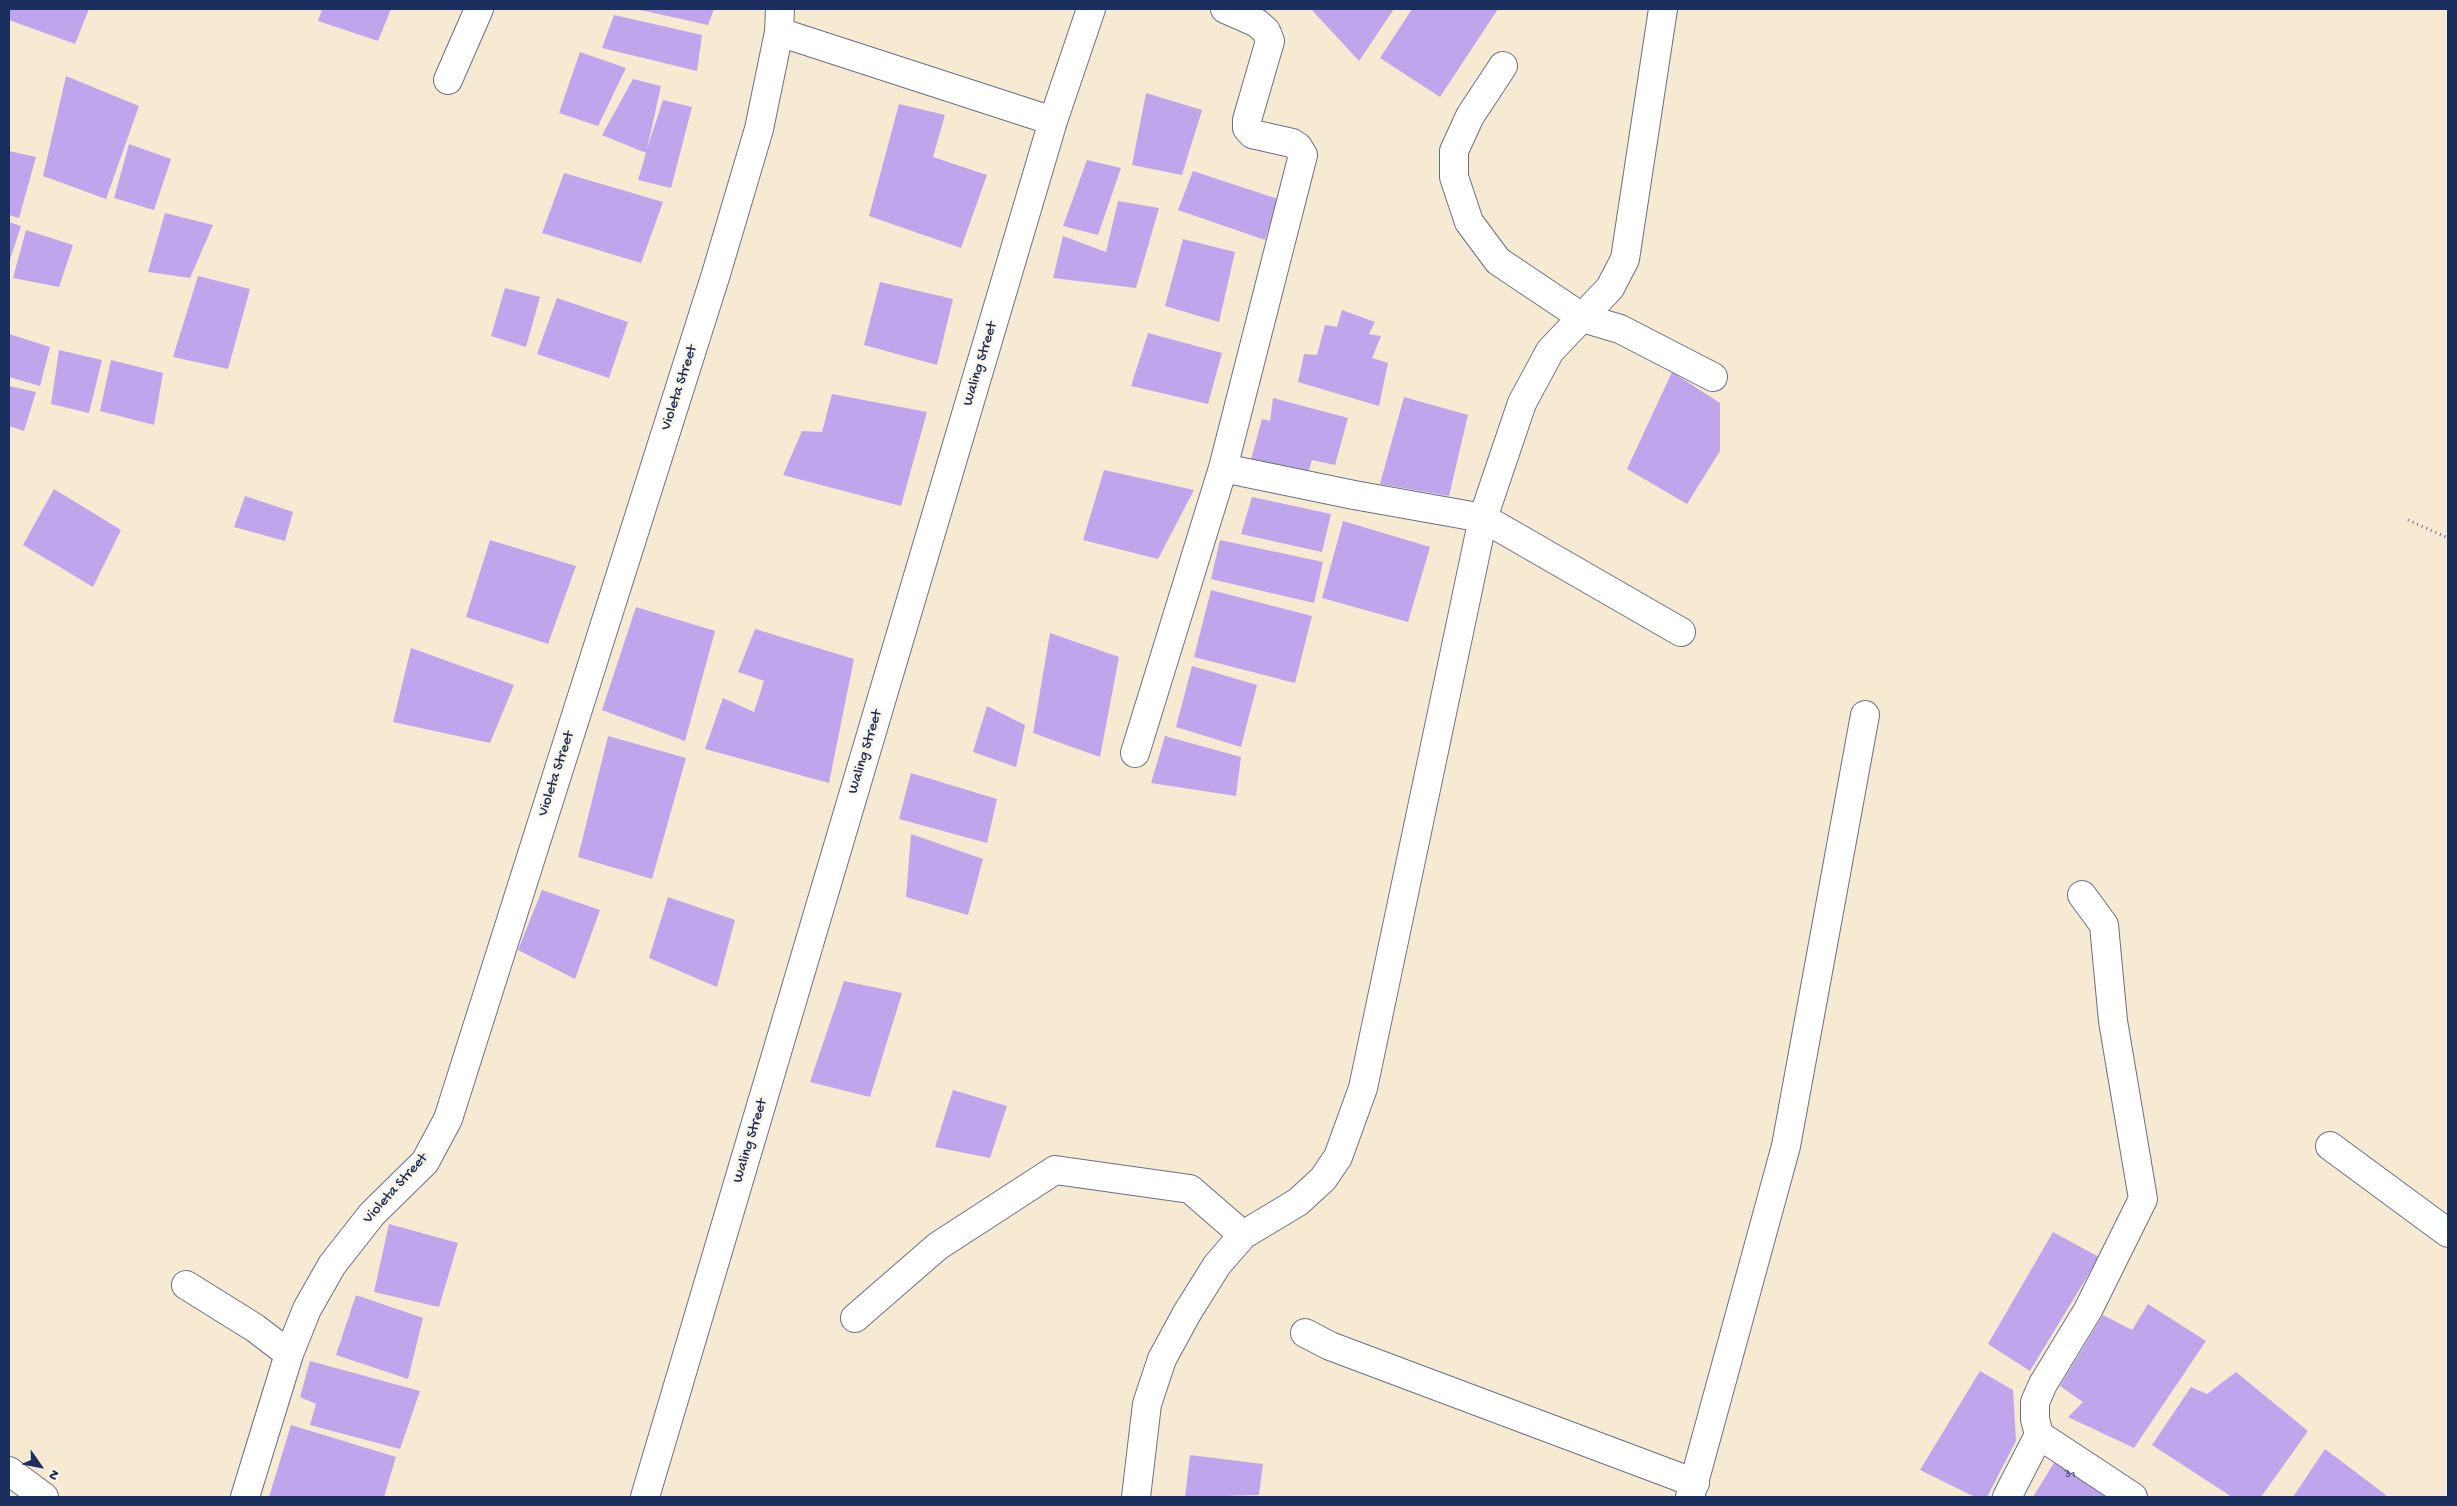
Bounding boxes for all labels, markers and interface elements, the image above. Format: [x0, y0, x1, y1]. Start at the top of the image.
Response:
street label: Waling Street [960, 320, 1002, 408]
street label: Violeta Street [658, 343, 702, 433]
street label: Waling Street [845, 708, 887, 796]
street label: Violeta Street [535, 729, 579, 819]
street label: Waling Street [730, 1097, 772, 1185]
street label: Violeta Street [360, 1150, 432, 1228]
north arrow [15, 1441, 65, 1491]
text: N [43, 1466, 63, 1483]
house number: 31 [2064, 1468, 2076, 1482]

